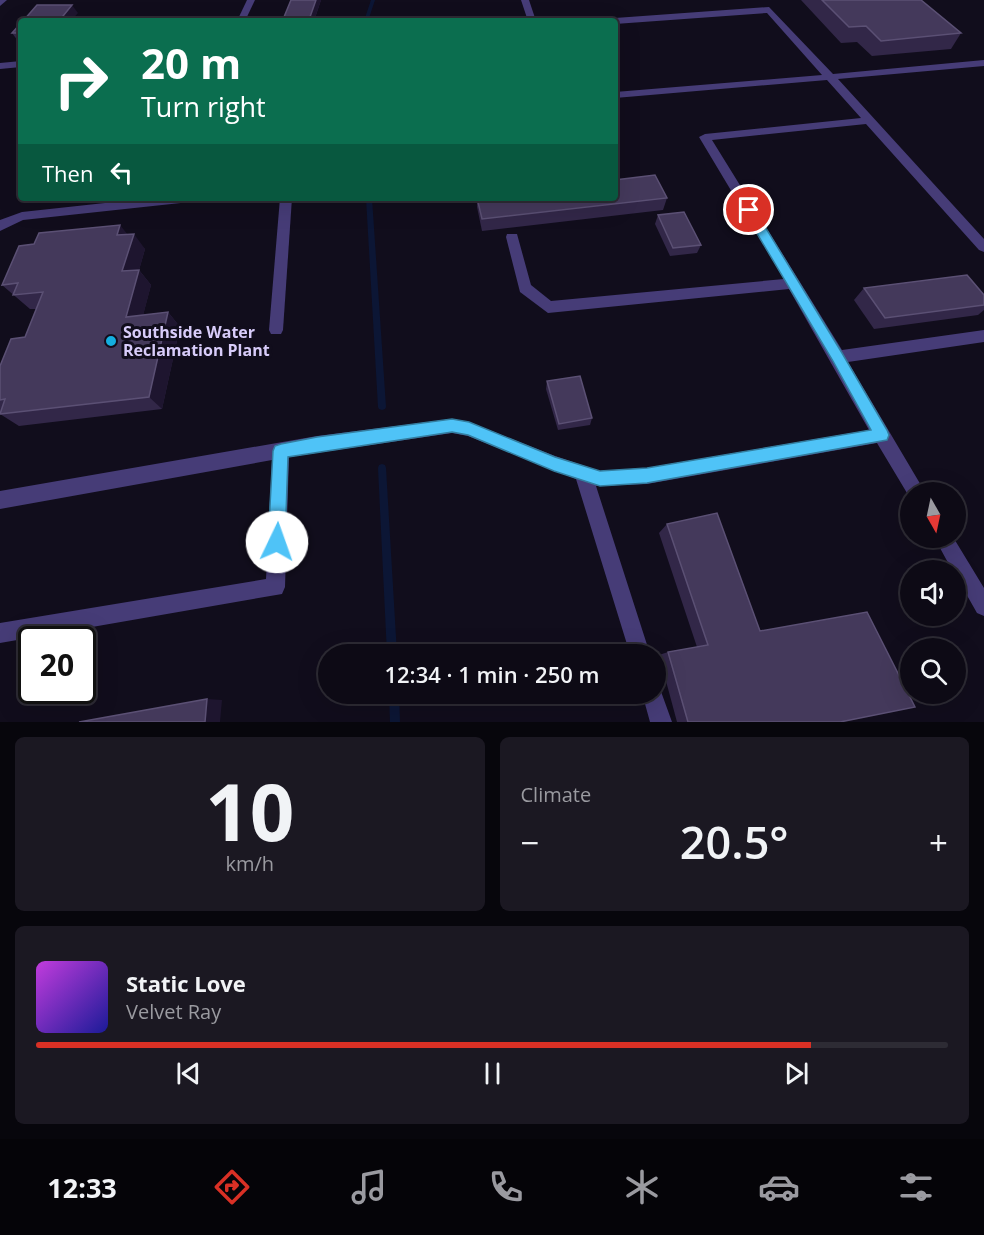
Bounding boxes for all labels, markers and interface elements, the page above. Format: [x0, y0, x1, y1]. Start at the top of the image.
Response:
text: 20 m [141, 34, 241, 91]
icon: right [42, 42, 120, 120]
text: Turn right [141, 88, 266, 125]
icon: left [105, 156, 138, 189]
text: Then [42, 158, 93, 188]
pin [723, 184, 774, 235]
icon: arrive [732, 193, 765, 226]
place label: Southside Water Reclamation Plant [123, 321, 270, 361]
marker: Southside Water Reclamation Plant [104, 334, 118, 348]
north arrow [900, 482, 966, 548]
map controls [900, 482, 966, 704]
position arrow [245, 510, 309, 574]
button: sound [900, 560, 966, 626]
speed limit sign: 20 [18, 626, 96, 704]
button: search [900, 638, 966, 704]
text: 12:34 · 1 min · 250 m [384, 659, 600, 689]
text: 10 [205, 758, 294, 864]
text: Climate [521, 781, 591, 808]
text: 20.5° [680, 811, 789, 872]
text: − [521, 820, 539, 865]
text: + [929, 820, 948, 865]
text: km/h [225, 850, 274, 877]
text: Static Love [126, 968, 246, 998]
text: Velvet Ray [126, 998, 221, 1025]
icon: previous [172, 1057, 205, 1090]
icon: pause [476, 1057, 509, 1090]
icon: next [780, 1057, 813, 1090]
icon: directions [211, 1166, 253, 1208]
icon: music [348, 1166, 390, 1208]
icon: phone [485, 1166, 527, 1208]
icon: climate [621, 1166, 663, 1208]
icon: car [758, 1166, 800, 1208]
icon: filters [895, 1166, 937, 1208]
text: 12:33 [47, 1169, 117, 1206]

